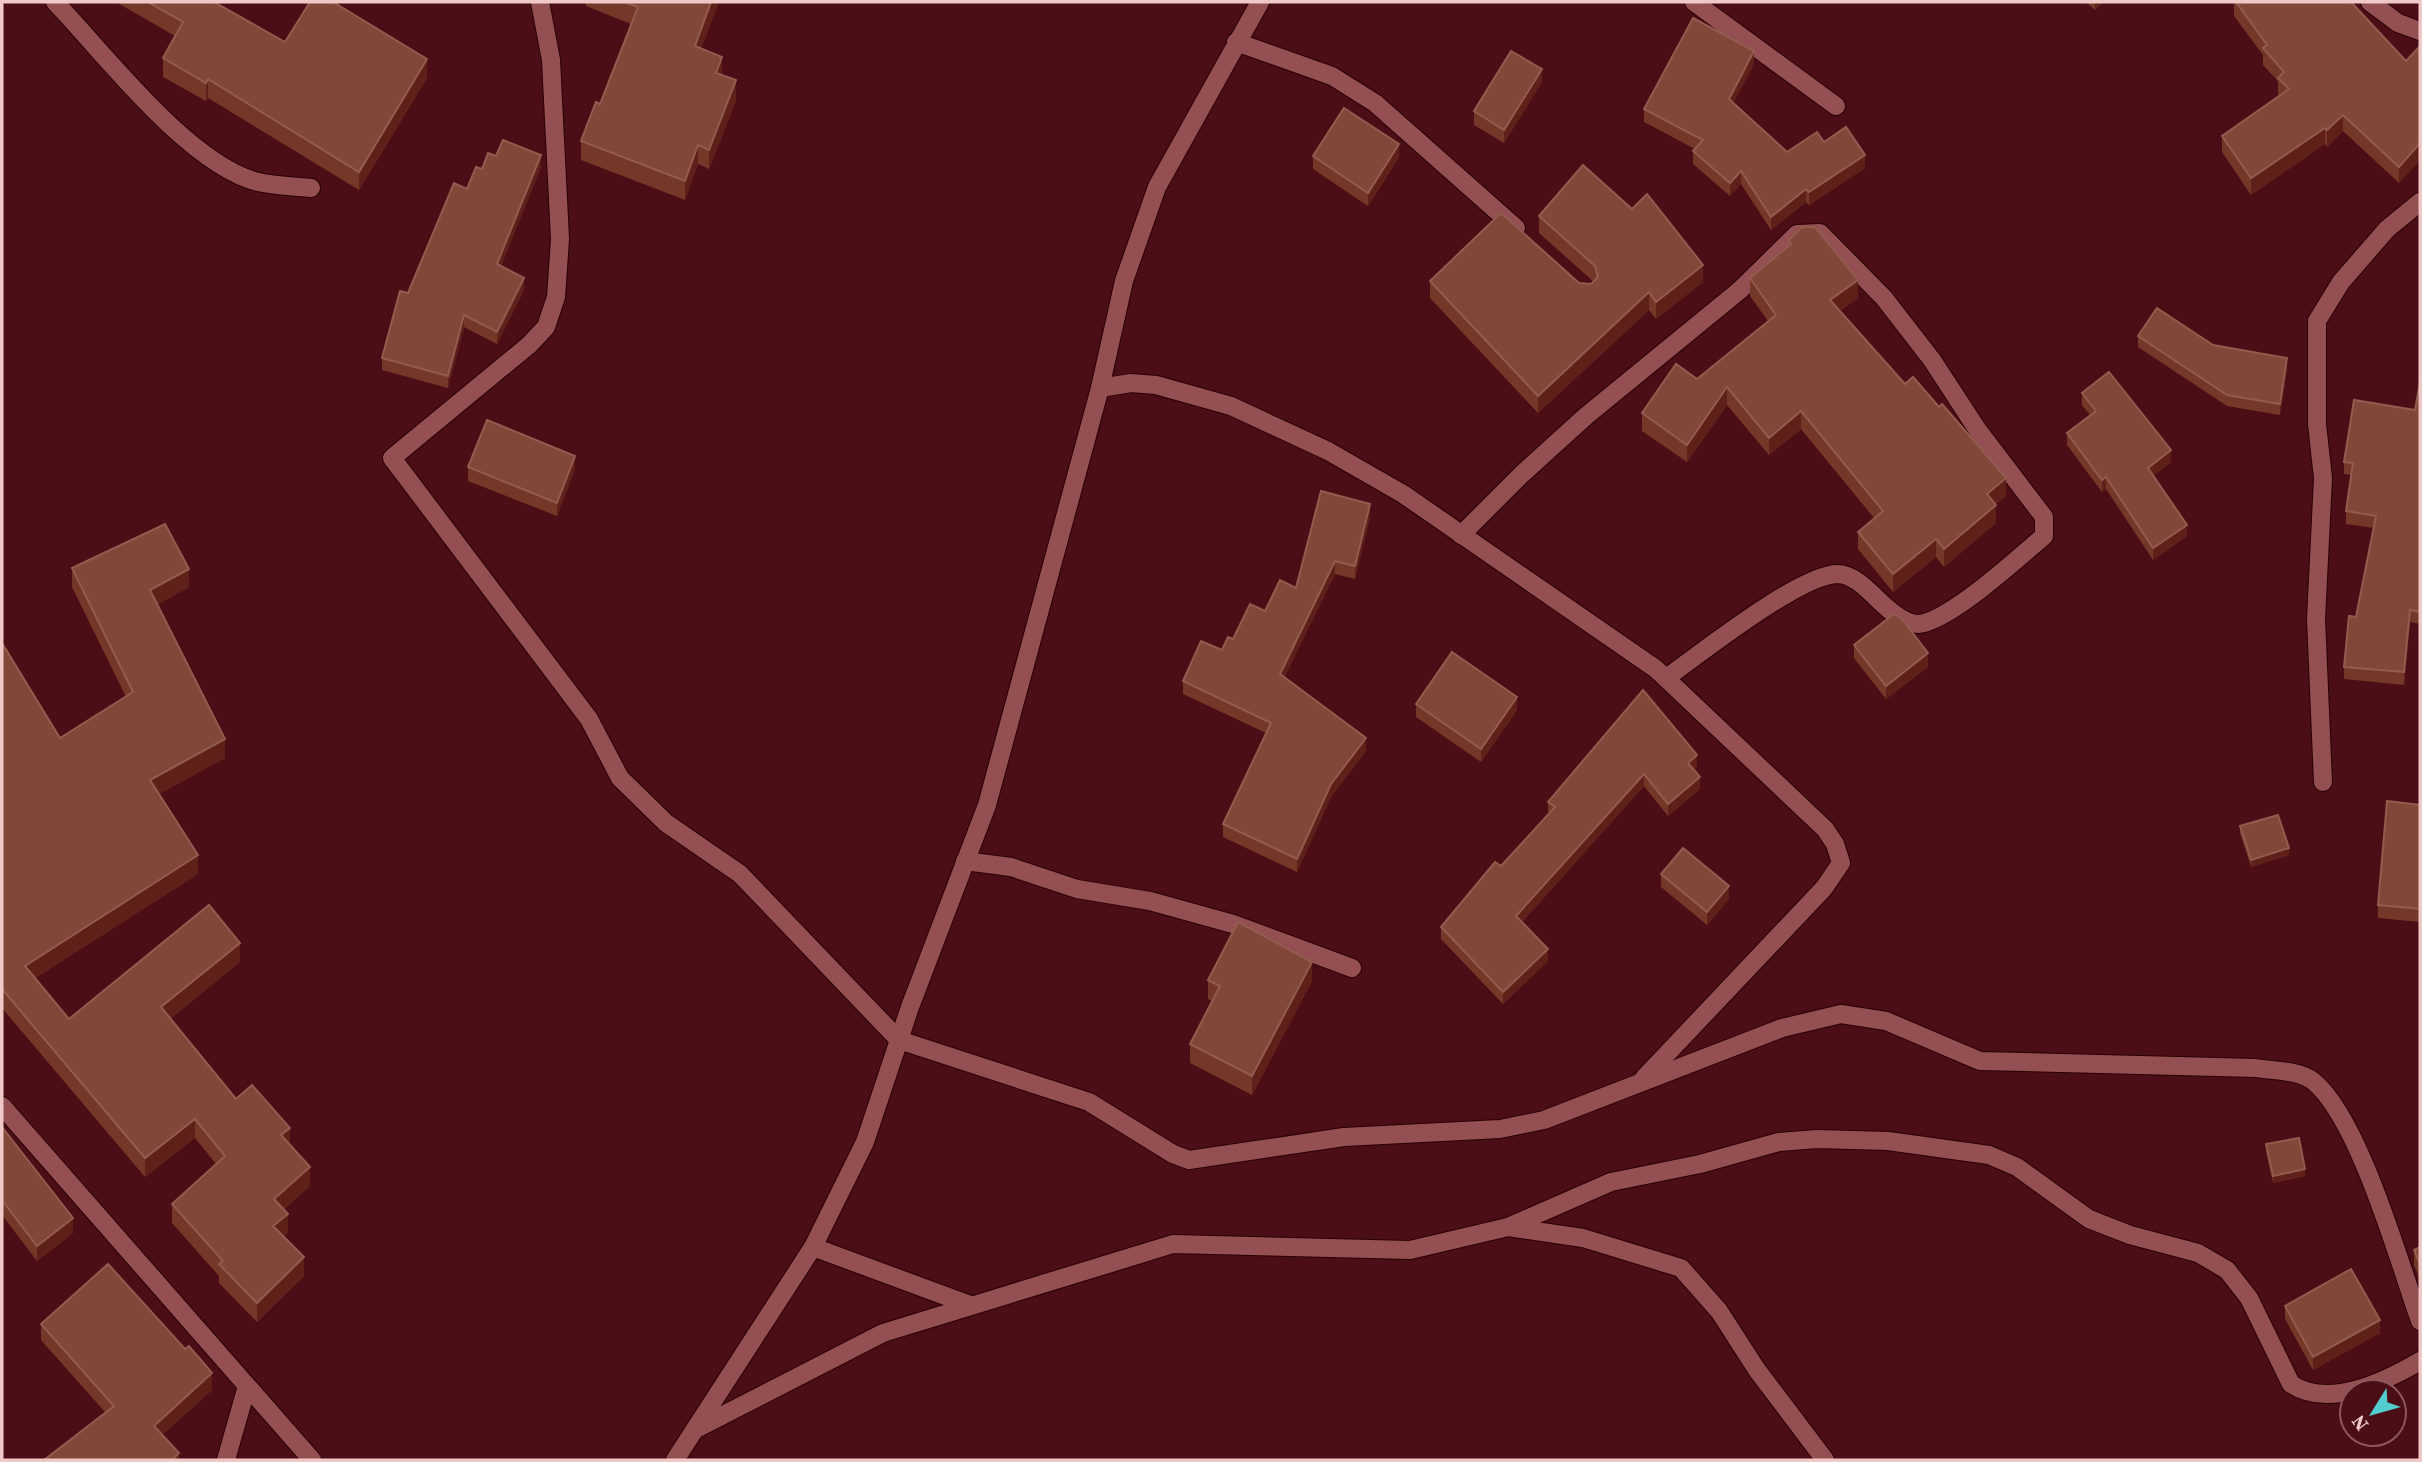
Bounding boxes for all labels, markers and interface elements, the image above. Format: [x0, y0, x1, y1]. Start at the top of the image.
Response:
north arrow [2338, 1378, 2408, 1448]
text: N [2345, 1410, 2374, 1437]

